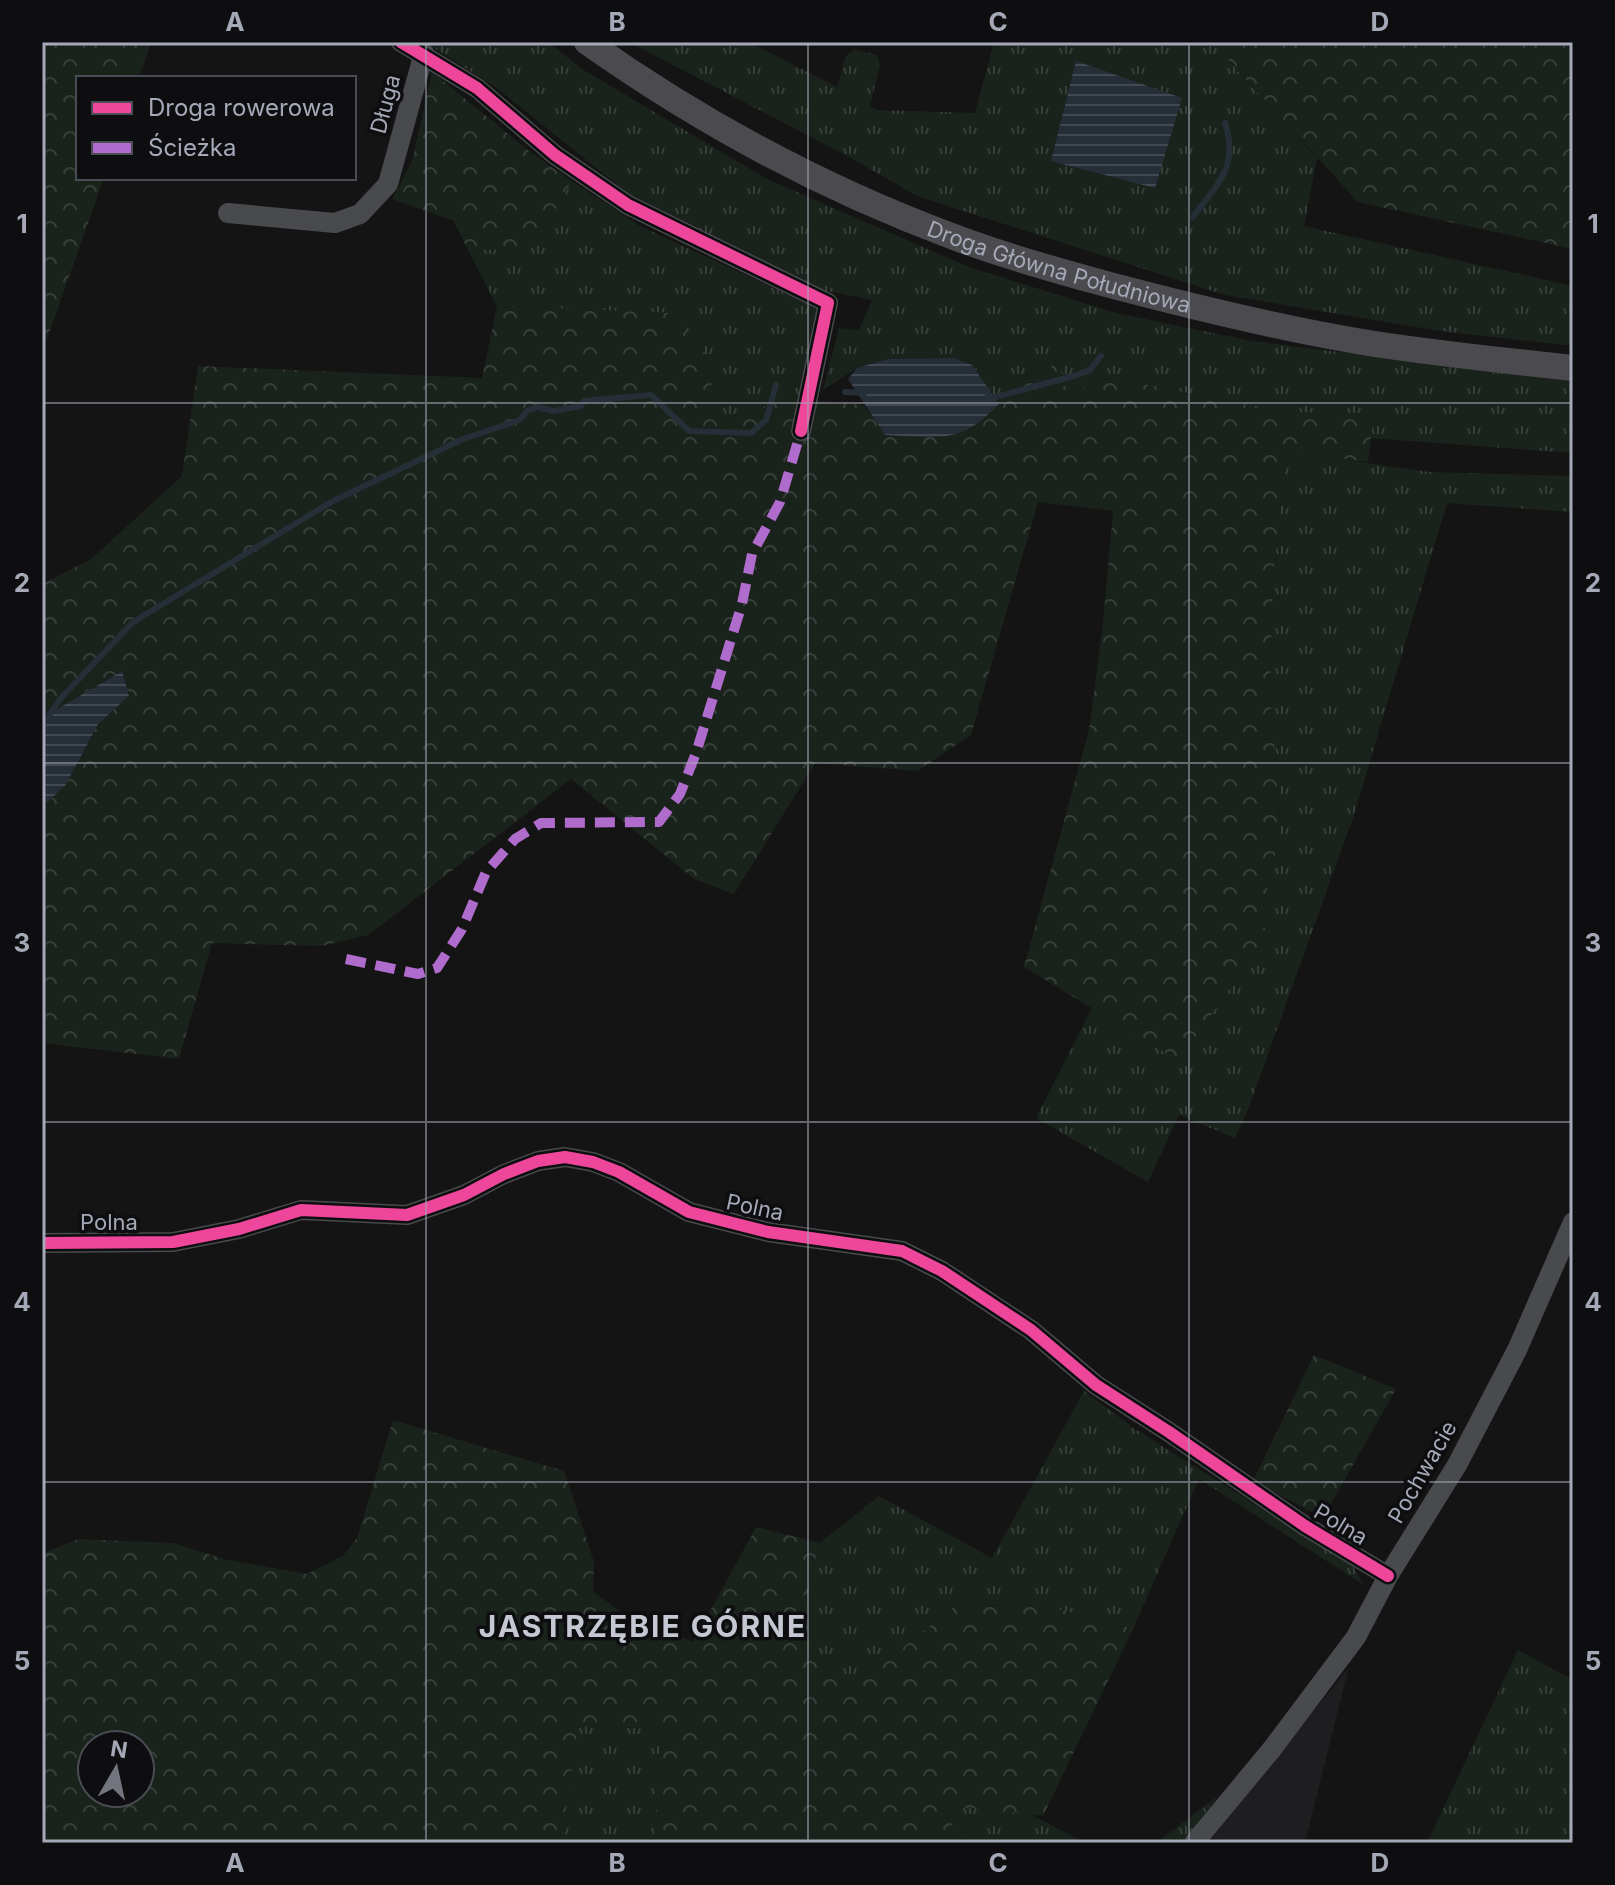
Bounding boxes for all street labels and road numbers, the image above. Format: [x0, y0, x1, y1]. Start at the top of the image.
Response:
street label: Długa [365, 72, 405, 136]
street label: Droga Główna Południowa [924, 215, 1193, 318]
street label: Polna [724, 1188, 786, 1226]
street label: Polna [80, 1209, 138, 1235]
street label: Pochwacie [1382, 1416, 1462, 1528]
street label: Polna [1310, 1498, 1372, 1550]

